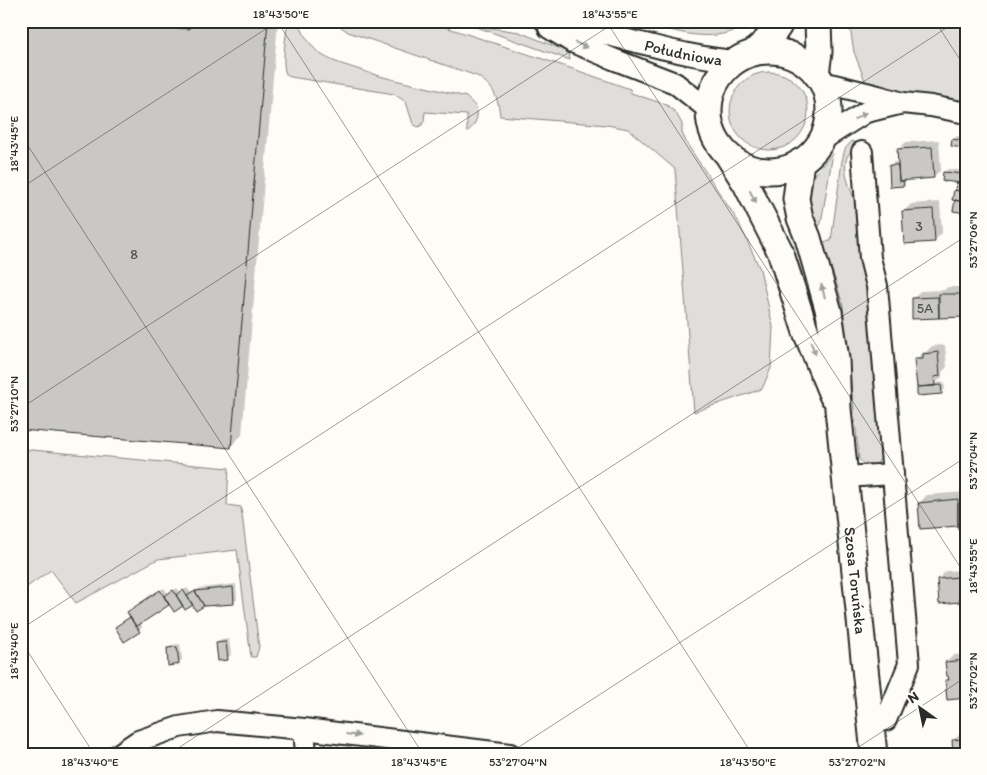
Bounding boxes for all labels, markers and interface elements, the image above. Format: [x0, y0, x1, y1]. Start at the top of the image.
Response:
text: 18°43'50"E [253, 7, 310, 21]
text: 18°43'55"E [582, 7, 638, 21]
street label: Południowa [643, 35, 723, 70]
one-way arrow [574, 42, 588, 50]
one-way arrow [853, 112, 868, 120]
text: 18°43'45"E [7, 116, 21, 172]
one-way arrow [749, 190, 757, 204]
text: 53°27'06"N [966, 211, 980, 269]
house number: 3 [915, 218, 923, 235]
house number: 8 [130, 246, 138, 263]
one-way arrow [818, 284, 826, 299]
house number: 5A [917, 300, 933, 317]
one-way arrow [809, 341, 817, 355]
text: 53°27'10"N [7, 376, 21, 432]
text: 53°27'04"N [966, 432, 980, 490]
street label: Szosa Toruńska [840, 526, 870, 635]
text: 18°43'55"E [966, 538, 980, 594]
text: 18°43'40"E [7, 622, 21, 680]
text: 53°27'02"N [966, 652, 980, 710]
north arrow [894, 682, 944, 732]
text: N [905, 688, 922, 707]
one-way arrow [345, 731, 361, 739]
text: 18°43'40"E [61, 755, 119, 769]
text: 18°43'45"E [391, 755, 447, 769]
text: 53°27'04"N [489, 755, 547, 769]
text: 18°43'50"E [720, 755, 777, 769]
text: 53°27'02"N [828, 755, 886, 769]

